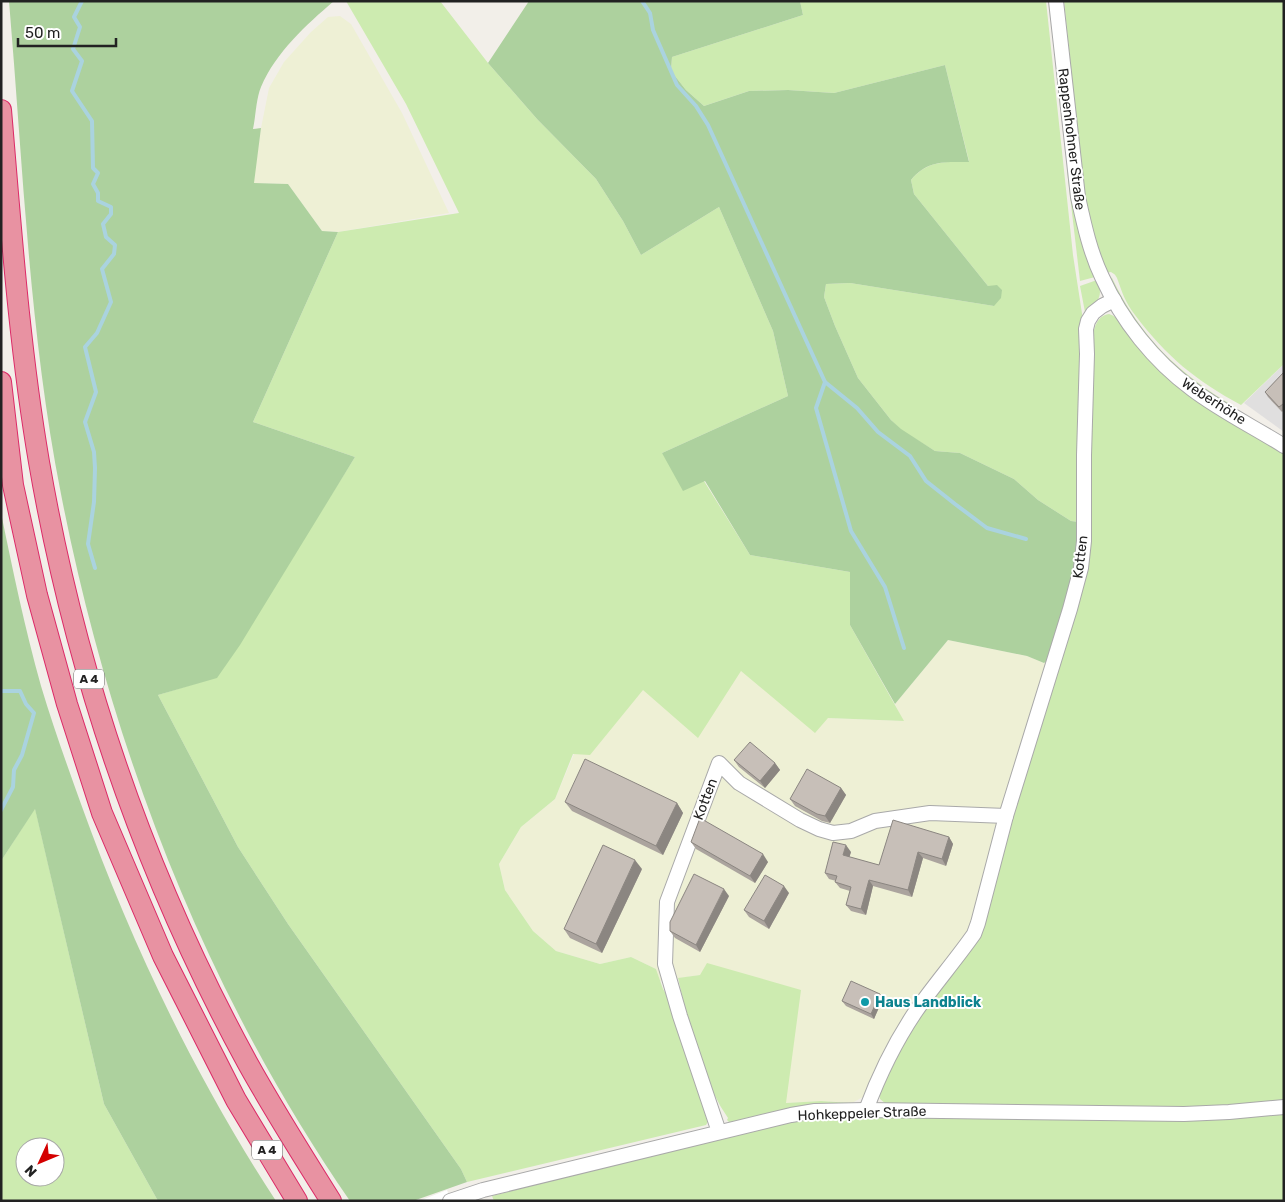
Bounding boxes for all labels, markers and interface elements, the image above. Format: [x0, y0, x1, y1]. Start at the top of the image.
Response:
scale bar [18, 15, 115, 47]
text: 50 m [25, 24, 60, 42]
street label: Rappenhohner Straße [1054, 67, 1089, 211]
street label: Weberhöhe [1178, 374, 1249, 429]
street label: Kotten [1069, 535, 1092, 580]
road number: A 4 [74, 670, 104, 689]
street label: Kotten [690, 776, 721, 822]
place label: Haus Landblick [875, 994, 982, 1011]
marker: Haus Landblick [859, 996, 871, 1008]
street label: Hohkeppeler Straße [797, 1103, 927, 1124]
north arrow [15, 1137, 65, 1187]
road number: A 4 [252, 1140, 282, 1160]
text: N [21, 1161, 41, 1180]

